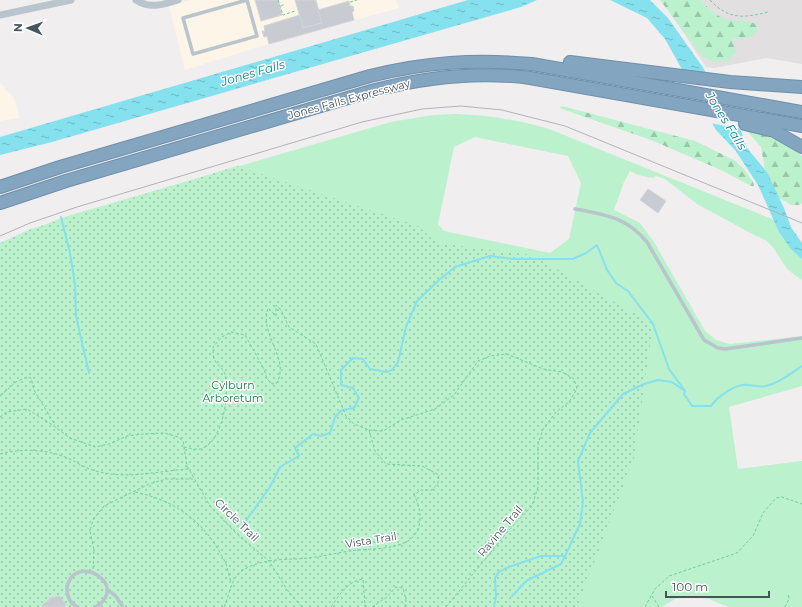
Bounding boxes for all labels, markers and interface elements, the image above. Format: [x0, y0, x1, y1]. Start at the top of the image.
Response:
north arrow [8, 8, 48, 48]
text: N [11, 23, 25, 32]
water label: Jones Falls [218, 56, 287, 89]
street label: Jones Falls Expressway [285, 76, 412, 122]
water label: Jones Falls [702, 88, 750, 153]
park label: Cylburn Arboretum [202, 378, 264, 405]
street label: Circle Trail [212, 495, 262, 545]
street label: Ravine Trail [474, 502, 526, 560]
street label: Vista Trail [344, 529, 398, 551]
scale bar [666, 573, 769, 599]
text: 100 m [672, 579, 708, 594]

